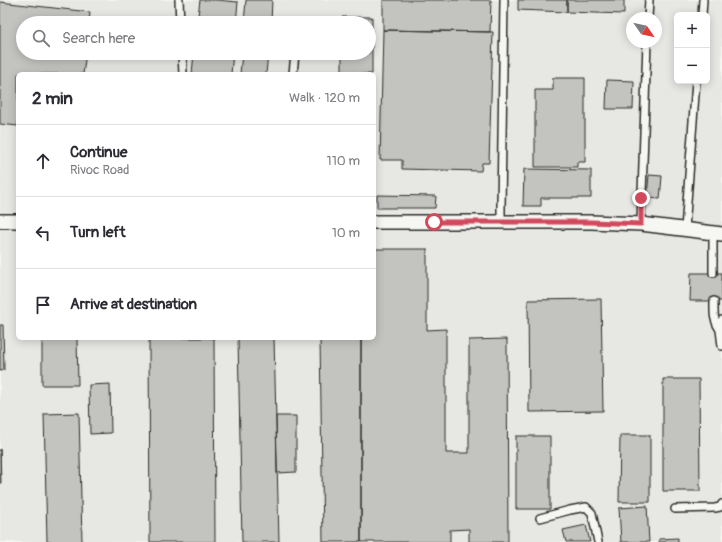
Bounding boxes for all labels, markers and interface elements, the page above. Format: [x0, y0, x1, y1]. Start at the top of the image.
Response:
north arrow [626, 12, 662, 48]
map controls [674, 12, 710, 84]
button: + [674, 12, 710, 48]
search box [16, 16, 376, 60]
icon: search [30, 27, 52, 49]
text: Search here [62, 29, 135, 48]
button: − [674, 48, 710, 84]
text: 2 min [32, 88, 73, 109]
text: Walk · 120 m [289, 90, 360, 106]
text: Continue [70, 143, 128, 162]
icon: ahead [32, 150, 54, 172]
text: 110 m [327, 153, 360, 169]
text: Rivoc Road [70, 162, 129, 178]
route end [632, 189, 650, 207]
route start [425, 213, 443, 231]
icon: left [32, 222, 54, 244]
text: Turn left [70, 223, 126, 242]
text: 10 m [332, 225, 360, 241]
icon: arrive [32, 294, 54, 316]
text: Arrive at destination [70, 295, 197, 314]

